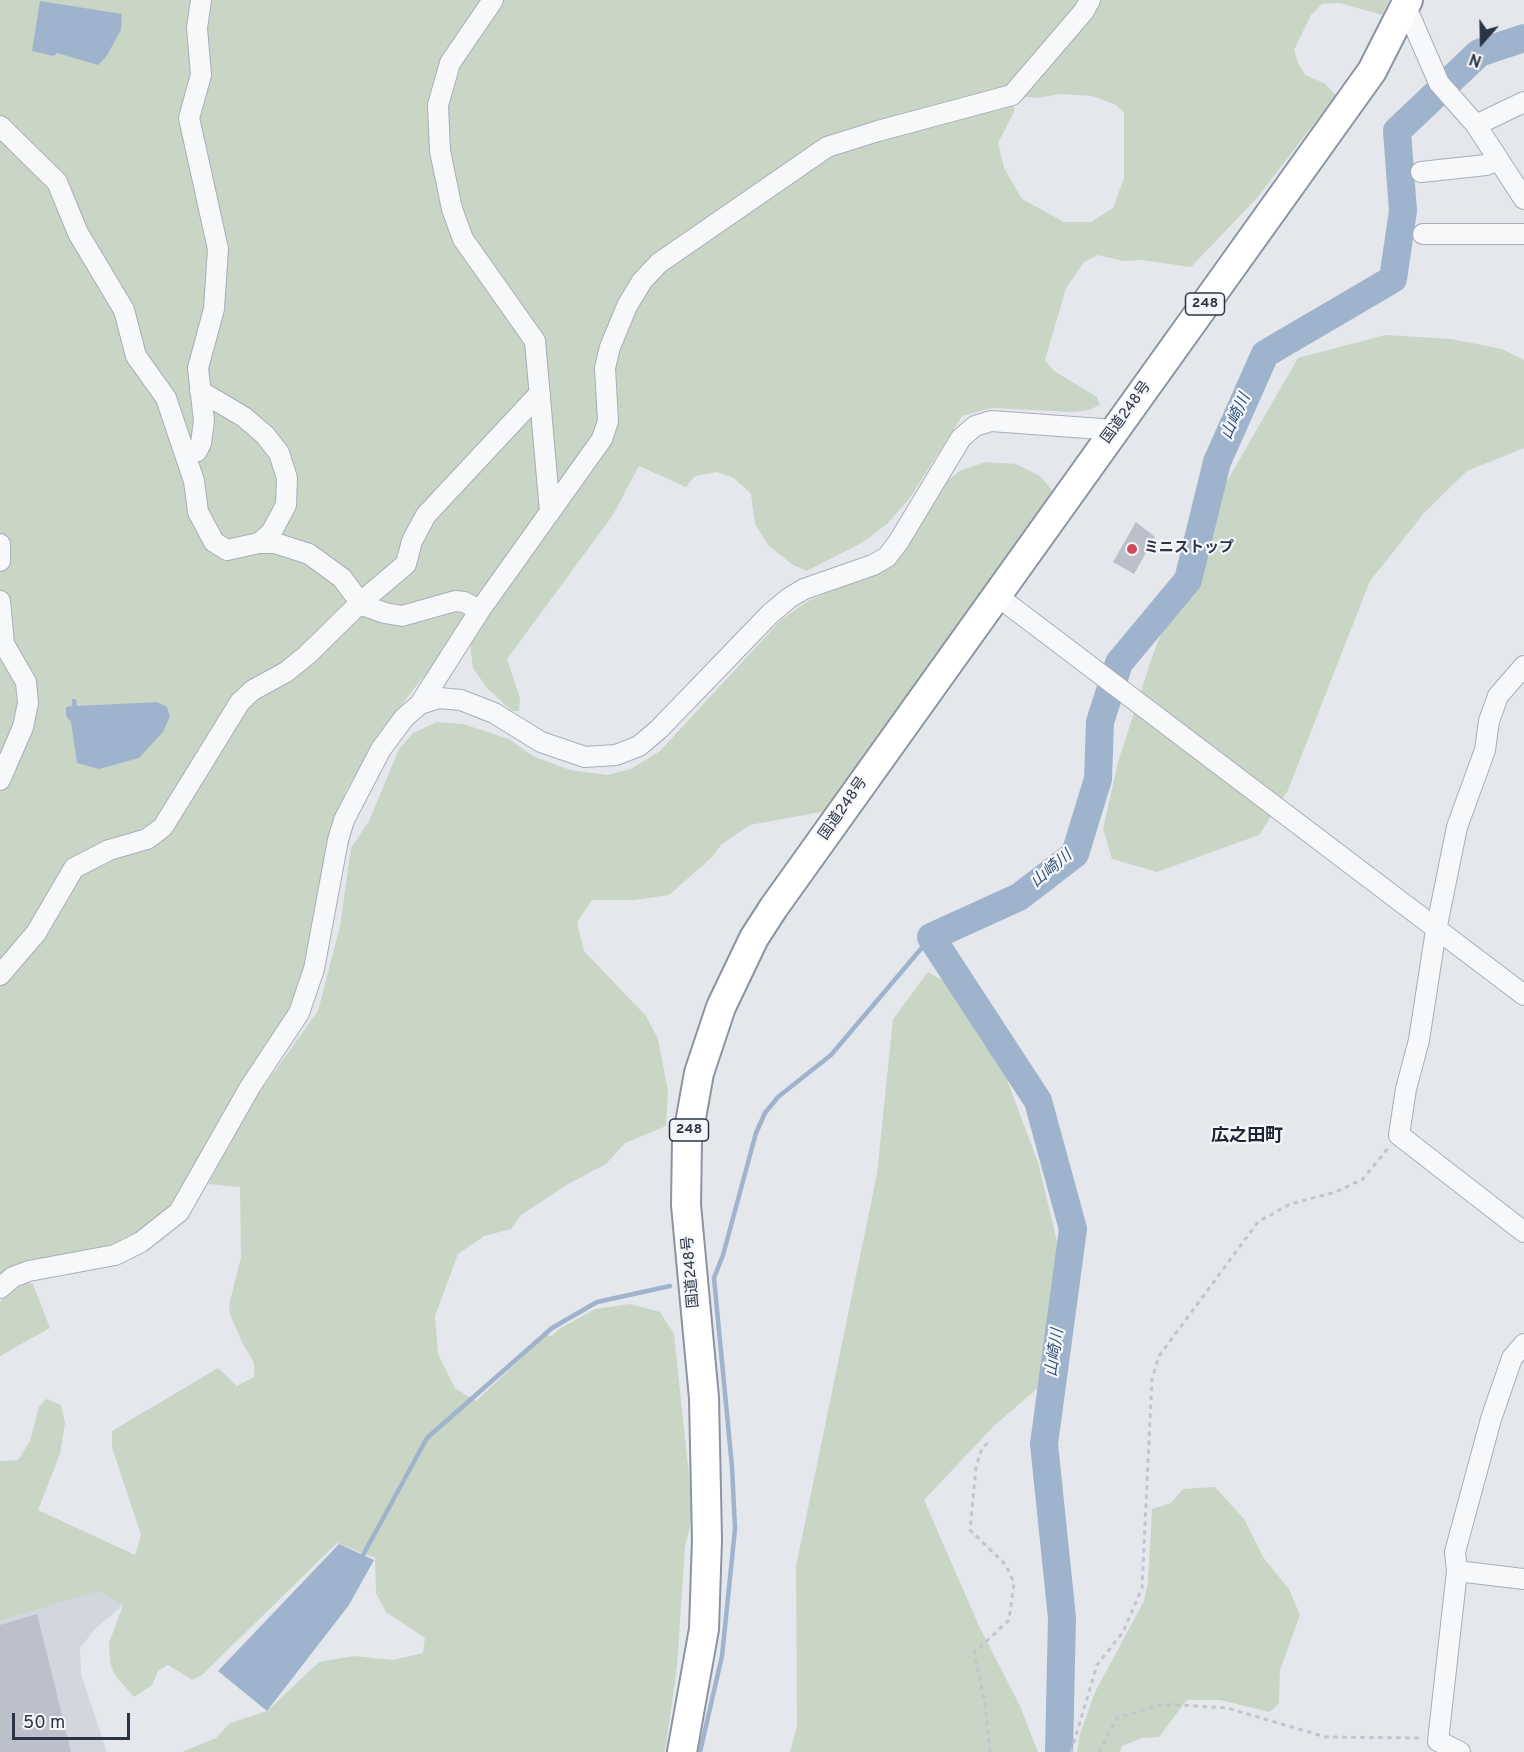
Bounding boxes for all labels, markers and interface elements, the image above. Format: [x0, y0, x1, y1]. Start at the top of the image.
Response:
north arrow [1452, 12, 1512, 72]
text: N [1467, 48, 1485, 70]
road number: 248 [1186, 293, 1224, 315]
street label: 国道248号 [1098, 378, 1156, 448]
water label: 山崎川 [1218, 391, 1256, 443]
place label: ミニストップ [1144, 540, 1234, 558]
marker: ミニストップ [1125, 542, 1139, 556]
street label: 国道248号 [816, 774, 872, 844]
water label: 山崎川 [1027, 847, 1077, 893]
road number: 248 [670, 1119, 708, 1141]
district label: 広之田町 [1211, 1126, 1283, 1148]
street label: 国道248号 [680, 1235, 704, 1309]
water label: 山崎川 [1043, 1328, 1069, 1378]
scale bar [15, 1701, 134, 1739]
text: 50 m [23, 1712, 65, 1735]

